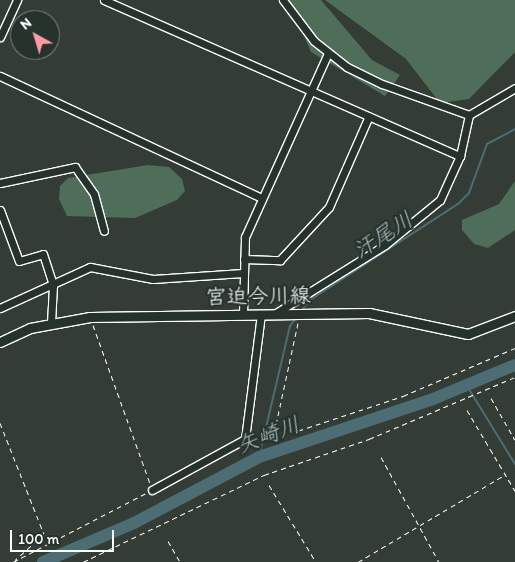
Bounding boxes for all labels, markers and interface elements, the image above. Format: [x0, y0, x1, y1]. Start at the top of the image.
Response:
north arrow [10, 10, 60, 60]
text: N [17, 14, 35, 33]
water label: 汗尾川 [348, 206, 418, 264]
street label: 宮迫今川線 [205, 282, 311, 310]
water label: 矢崎川 [232, 411, 304, 459]
scale bar [12, 520, 116, 552]
text: 100 m [18, 530, 59, 548]

